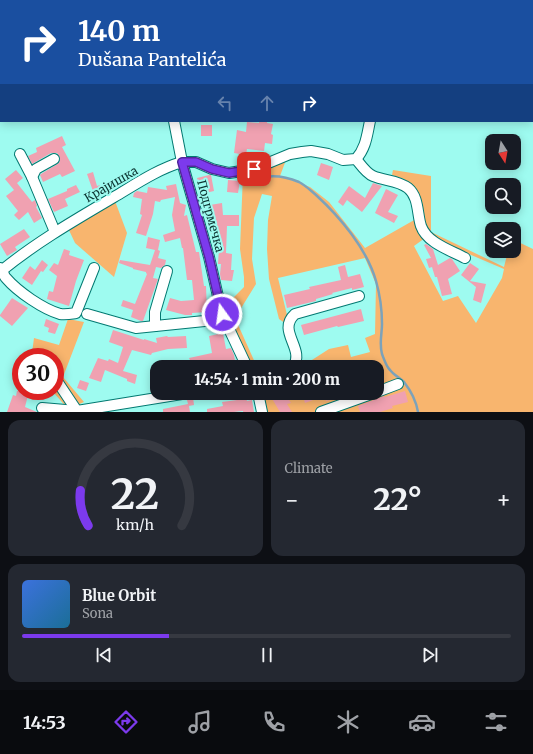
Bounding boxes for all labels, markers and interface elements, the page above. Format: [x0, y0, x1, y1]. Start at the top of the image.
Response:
text: 140 m [78, 13, 160, 49]
icon: right [12, 16, 64, 68]
text: Dušana Pantelića [78, 48, 226, 71]
icon: left [214, 92, 236, 114]
icon: ahead [256, 92, 278, 114]
icon: right [298, 92, 320, 114]
north arrow [485, 134, 521, 170]
map controls [485, 134, 521, 258]
pin [237, 152, 271, 186]
icon: arrive [243, 158, 265, 180]
street label: Крајишка [82, 162, 141, 205]
street label: Подгрмечка [194, 178, 228, 254]
button: search [485, 178, 521, 214]
button: layers [485, 222, 521, 258]
position arrow [201, 293, 243, 335]
speed limit sign: 30 [12, 348, 64, 400]
text: 14:54 · 1 min · 200 m [194, 370, 340, 389]
text: Climate [285, 460, 333, 477]
text: 22 [111, 468, 159, 520]
text: 22° [373, 480, 422, 518]
text: − [285, 486, 299, 514]
text: + [496, 486, 511, 514]
text: km/h [116, 516, 155, 534]
text: Blue Orbit [82, 586, 156, 605]
text: Sona [82, 605, 113, 622]
icon: previous [93, 644, 115, 666]
icon: pause [256, 644, 278, 666]
icon: next [419, 644, 441, 666]
icon: directions [112, 708, 140, 736]
icon: music [186, 708, 214, 736]
icon: phone [260, 708, 288, 736]
icon: climate [334, 708, 362, 736]
icon: car [408, 708, 436, 736]
icon: filters [482, 708, 510, 736]
text: 14:53 [23, 711, 66, 734]

